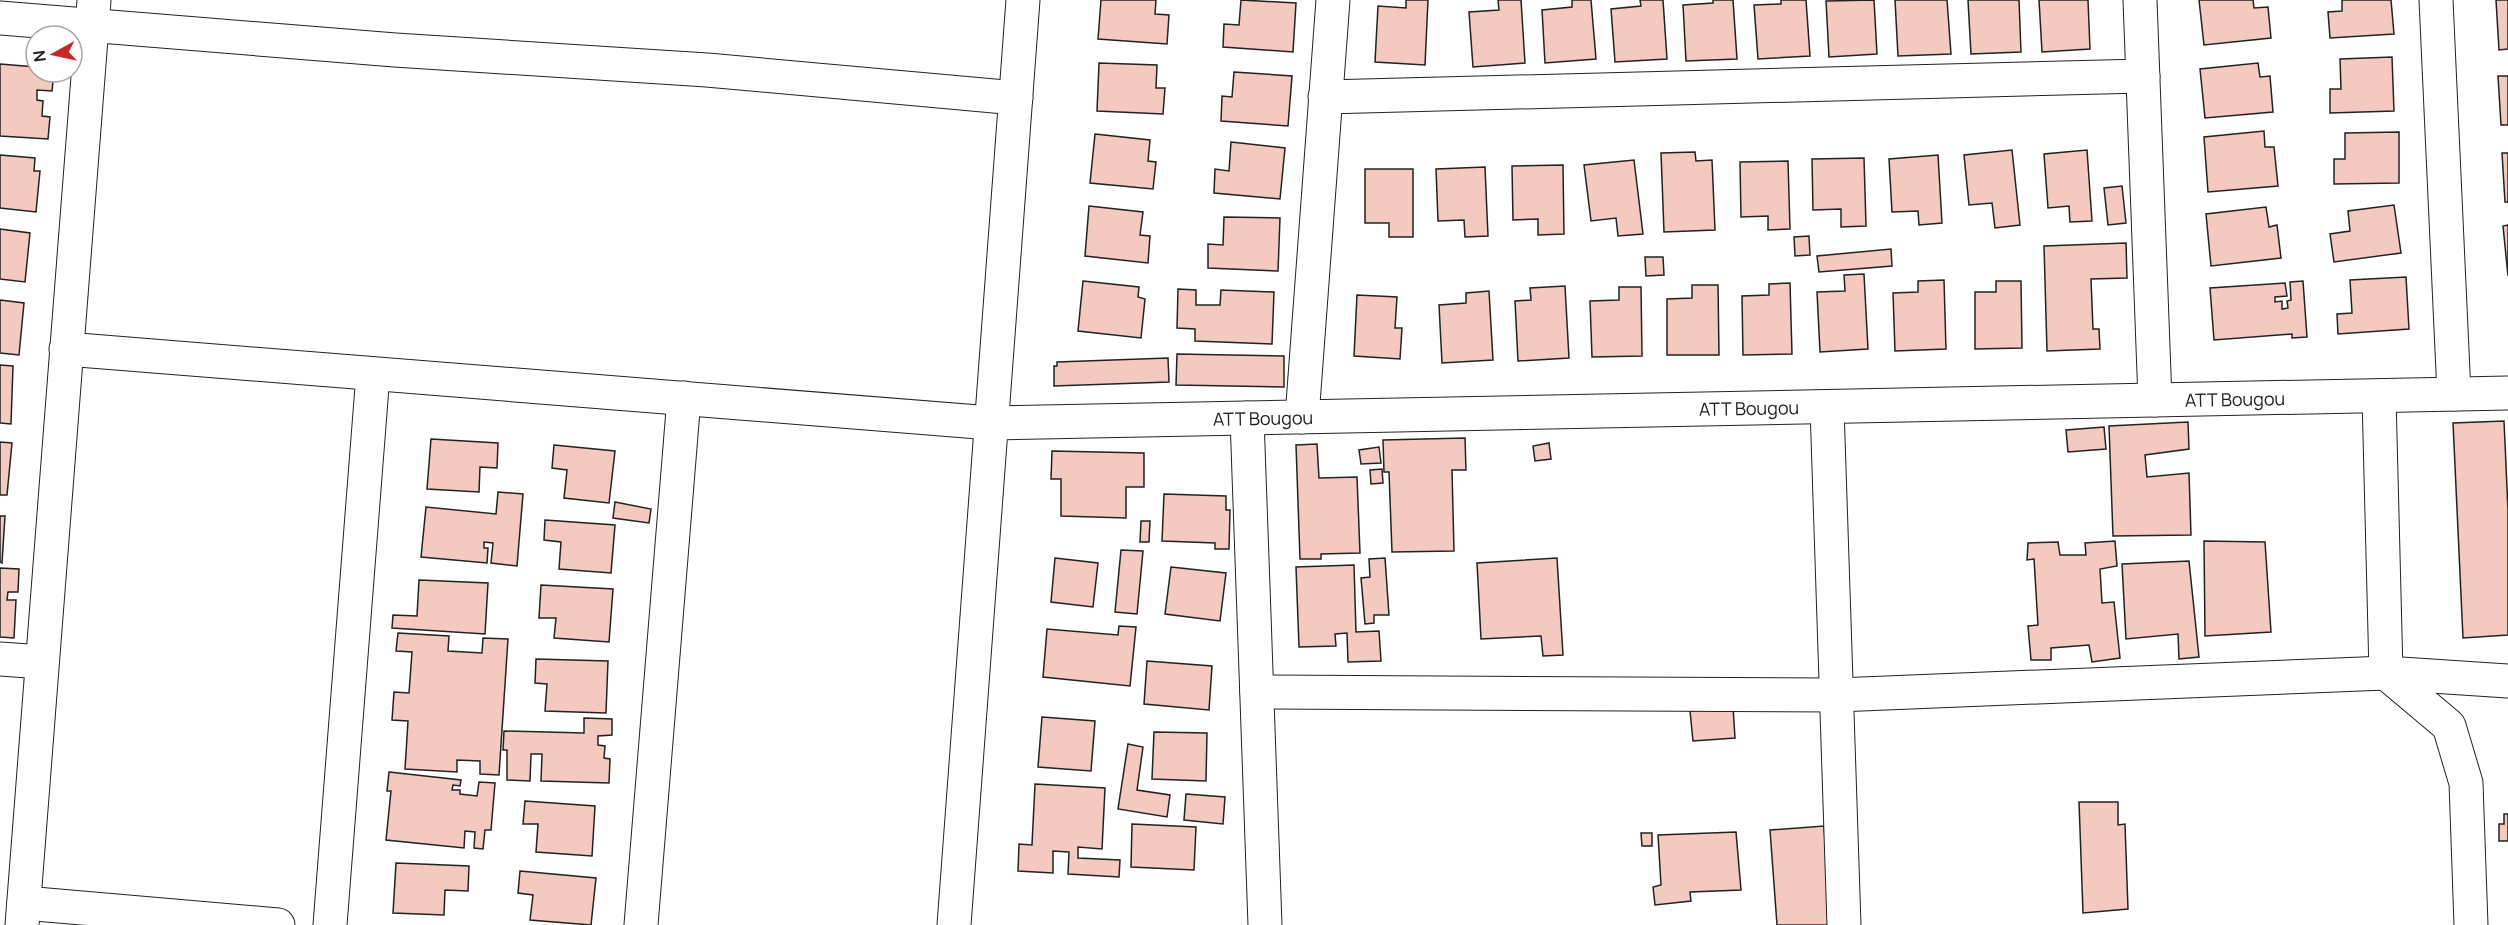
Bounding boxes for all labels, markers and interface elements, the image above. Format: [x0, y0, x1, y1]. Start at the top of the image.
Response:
north arrow [24, 24, 84, 84]
text: N [27, 49, 51, 63]
street label: ATT Bougou [2185, 386, 2285, 412]
street label: ATT Bougou [1699, 395, 1799, 421]
street label: ATT Bougou [1213, 405, 1313, 431]

